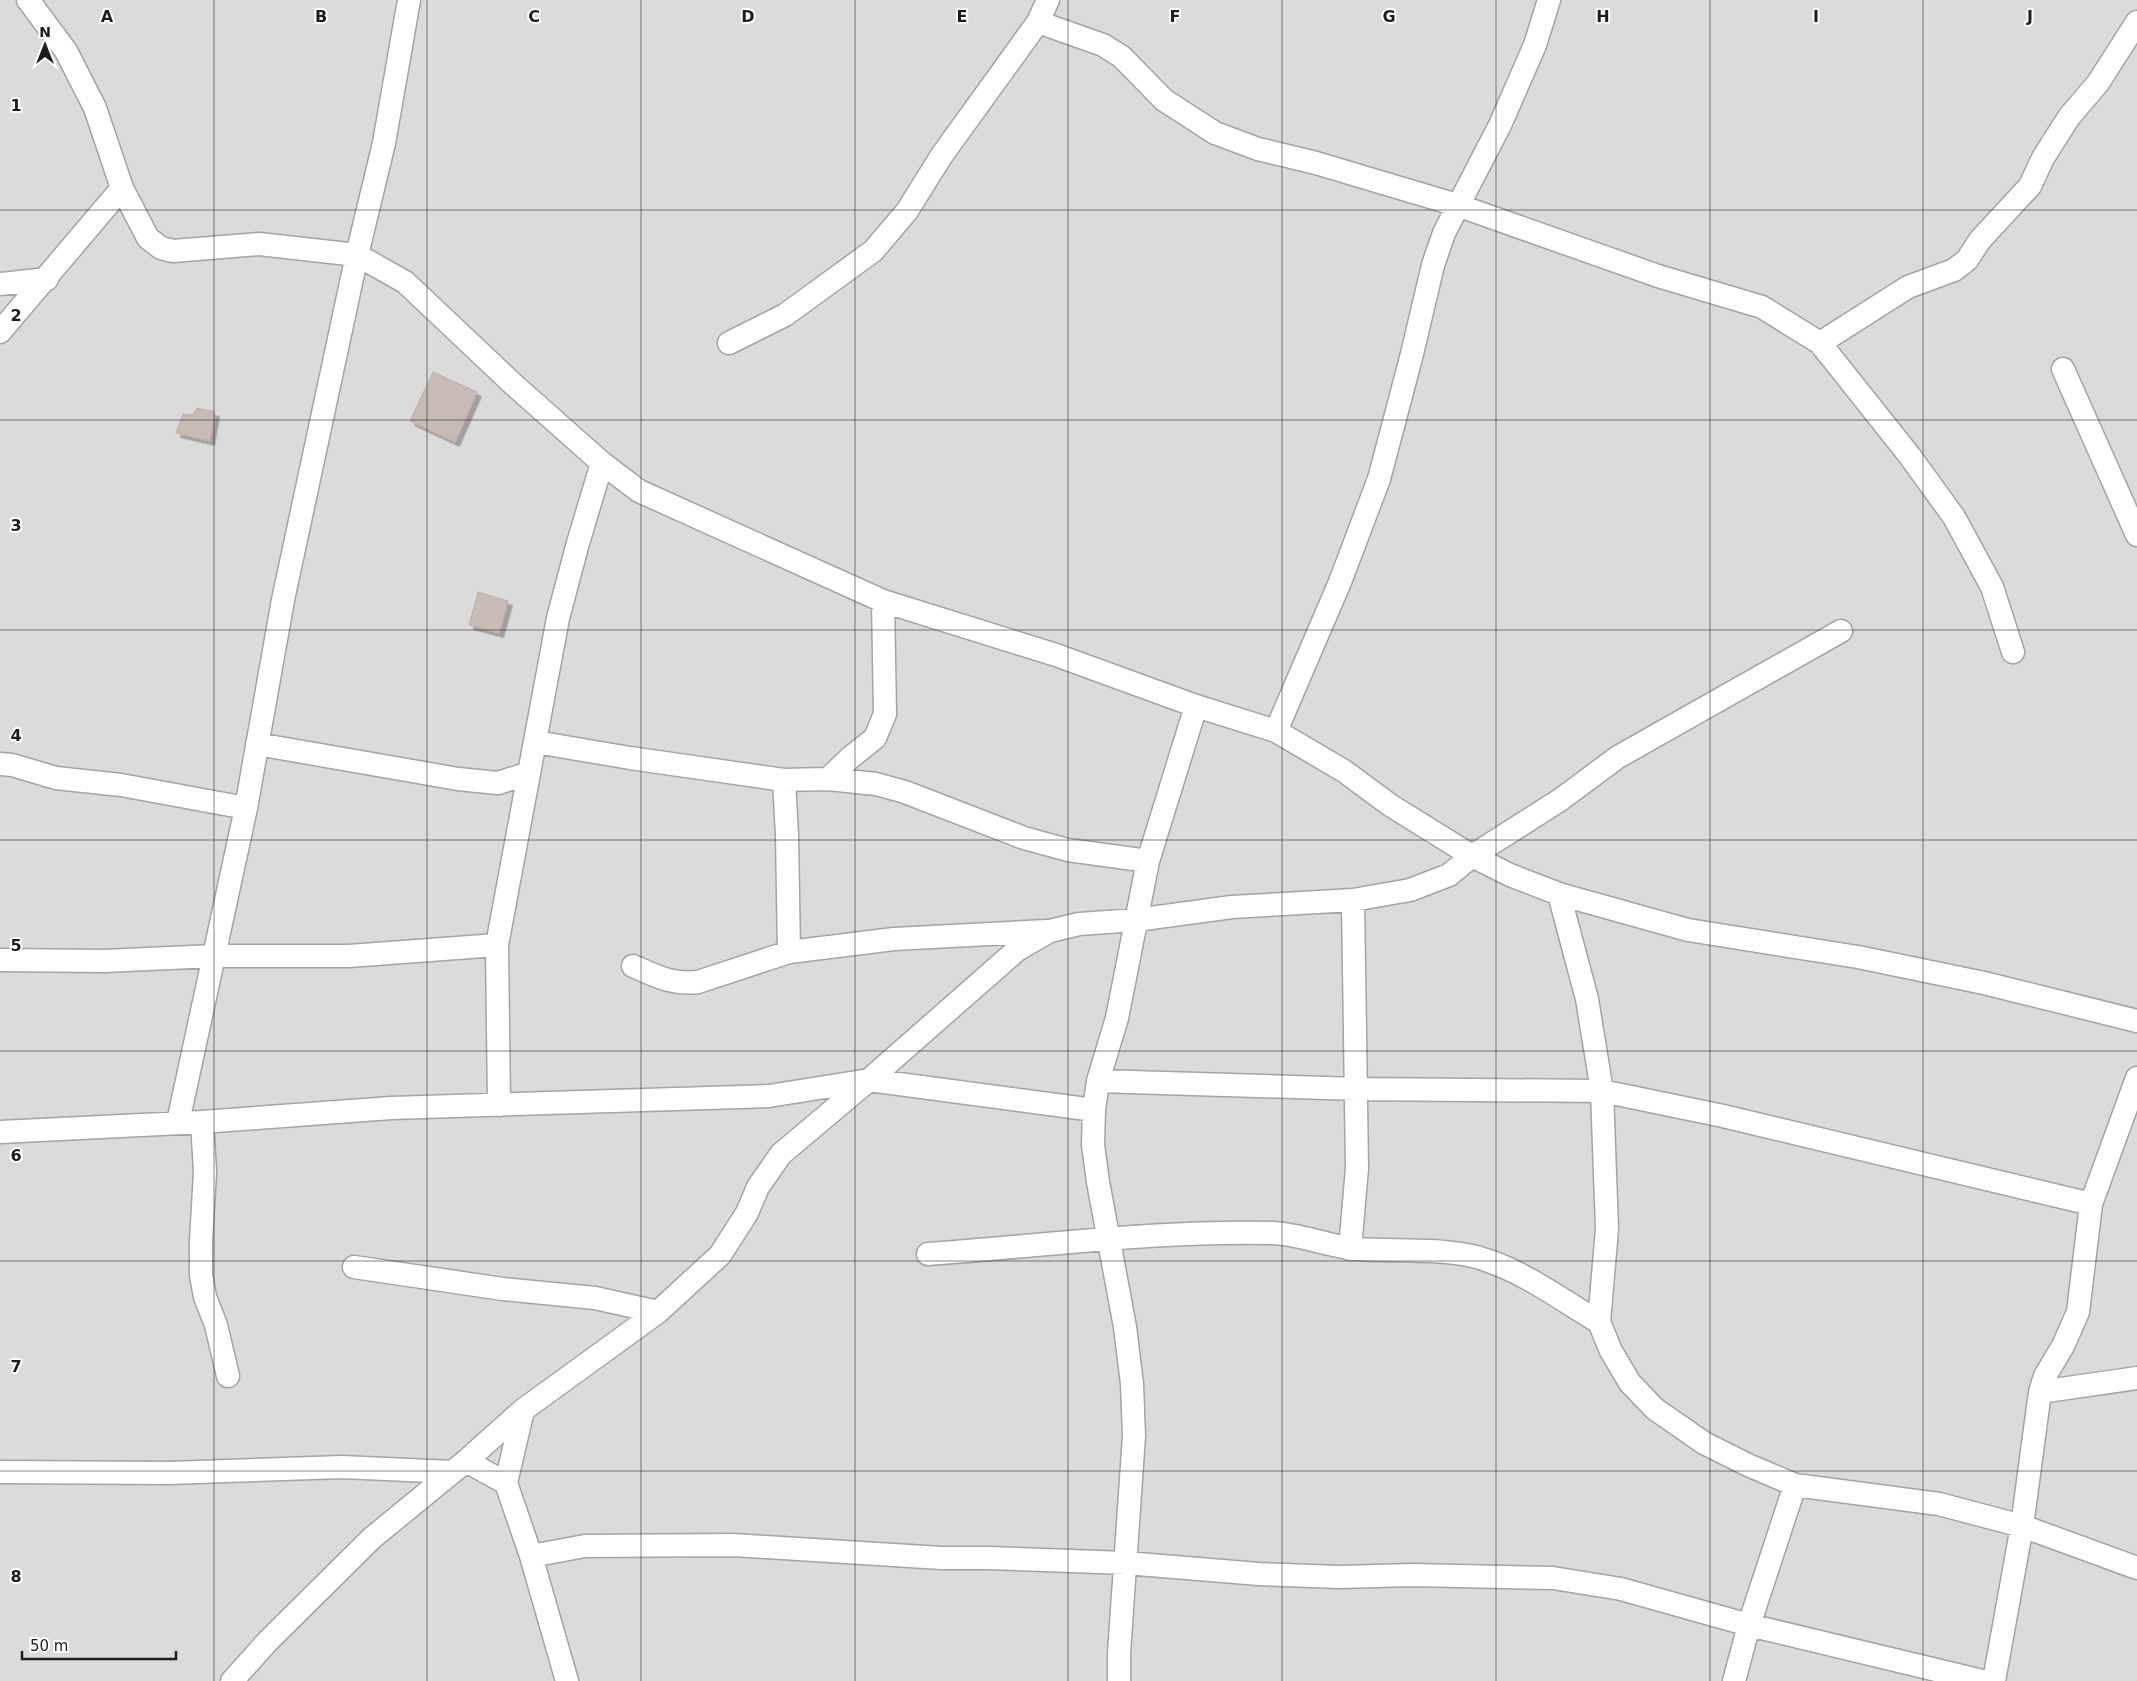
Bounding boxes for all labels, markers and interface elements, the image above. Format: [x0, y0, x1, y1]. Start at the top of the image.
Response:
text: A [101, 7, 114, 26]
text: B [315, 7, 327, 26]
text: C [528, 7, 540, 26]
text: D [741, 7, 755, 26]
text: E [957, 7, 967, 26]
text: F [1170, 7, 1180, 26]
text: G [1382, 7, 1396, 26]
text: H [1596, 7, 1610, 26]
text: I [1813, 7, 1819, 26]
text: J [2026, 7, 2033, 26]
north arrow [20, 20, 70, 70]
text: N [39, 24, 51, 40]
text: 1 [10, 96, 22, 115]
text: 2 [10, 306, 22, 325]
text: 3 [10, 516, 22, 535]
text: 4 [10, 726, 22, 745]
text: 5 [10, 936, 22, 955]
text: 6 [10, 1146, 22, 1165]
text: 7 [10, 1357, 22, 1376]
text: 8 [10, 1567, 22, 1586]
scale bar [22, 1628, 176, 1660]
text: 50 m [30, 1637, 68, 1655]

